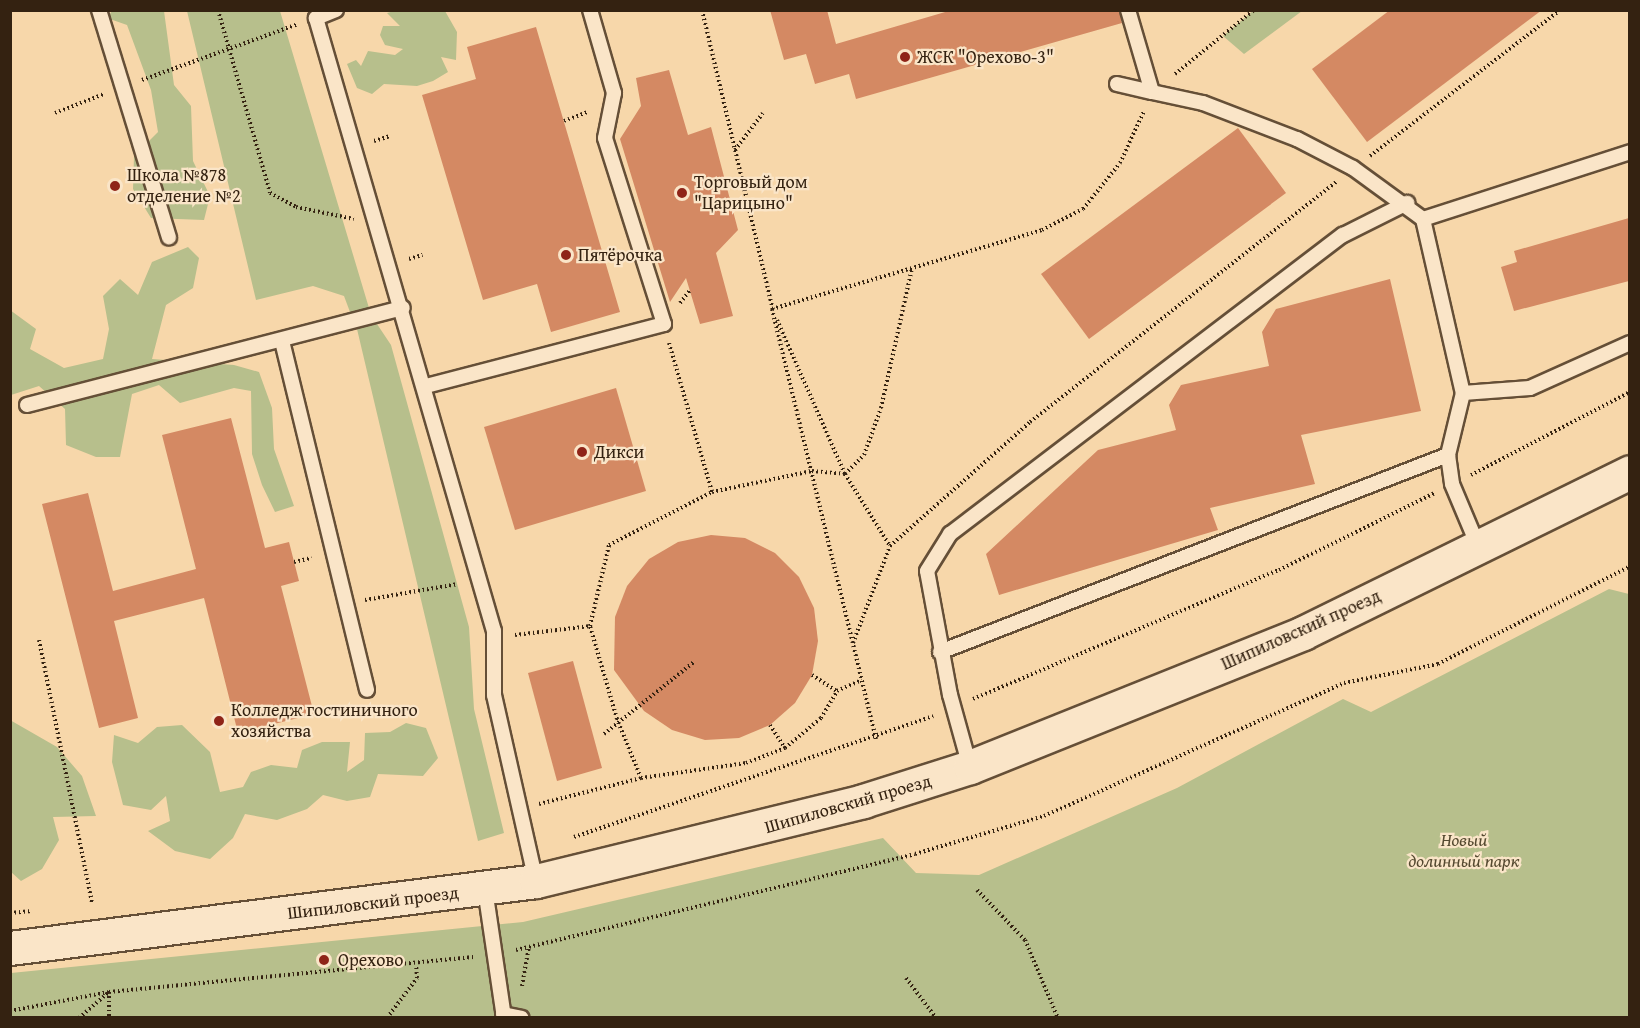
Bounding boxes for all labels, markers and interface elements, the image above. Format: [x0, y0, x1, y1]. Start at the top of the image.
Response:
place label: ЖСК "Орехово-3" [917, 46, 1054, 68]
marker: ЖСК "Орехово-3" [898, 50, 912, 64]
place label: Школа №878 отделение №2 [127, 165, 241, 207]
place label: Торговый дом "Царицыно" [694, 172, 808, 214]
marker: Школа №878 отделение №2 [108, 179, 122, 193]
marker: Торговый дом "Царицыно" [675, 186, 689, 200]
place label: Пятёрочка [578, 244, 662, 266]
marker: Пятёрочка [559, 248, 573, 262]
place label: Дикси [594, 441, 644, 463]
marker: Дикси [575, 445, 589, 459]
street label: Шипиловский проезд [1218, 585, 1384, 675]
place label: Колледж гостиничного хозяйcтва [231, 700, 418, 742]
marker: Колледж гостиничного хозяйcтва [212, 714, 226, 728]
street label: Шипиловский проезд [762, 770, 934, 838]
park label: Новый долинный парк [1408, 830, 1520, 872]
street label: Шипиловский проезд [286, 882, 460, 924]
place label: Орехово [338, 949, 403, 971]
marker: Орехово [315, 951, 333, 969]

